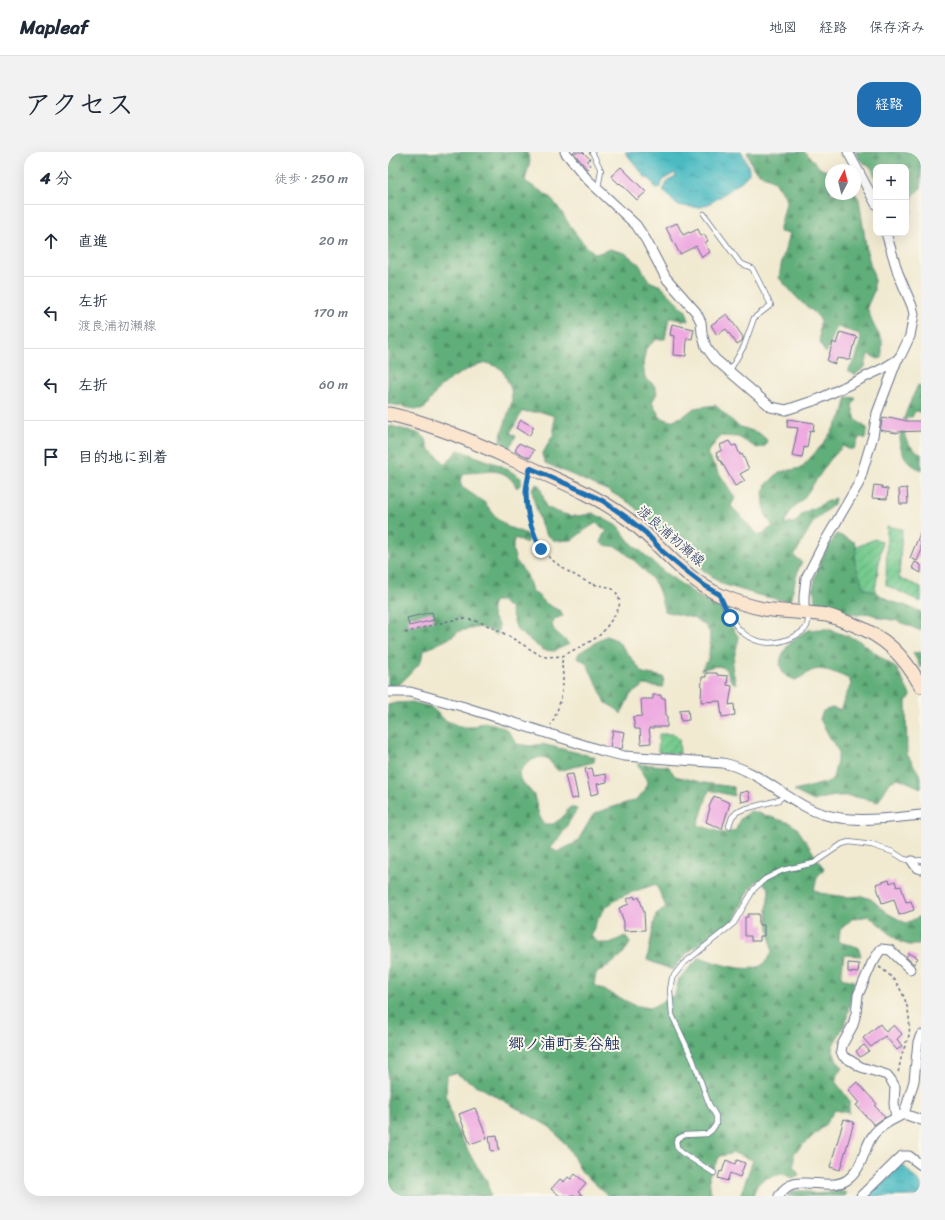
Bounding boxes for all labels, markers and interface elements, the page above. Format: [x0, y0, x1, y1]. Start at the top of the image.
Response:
text: Mapleaf [20, 11, 88, 44]
text: 地図 [769, 15, 797, 40]
text: 経路 [819, 15, 847, 40]
text: 保存済み [869, 15, 925, 40]
text: アクセス [24, 80, 134, 129]
button: 経路 [857, 82, 921, 127]
text: 4 分 [40, 163, 72, 193]
north arrow [825, 164, 861, 200]
map controls [873, 164, 909, 236]
button: + [873, 164, 909, 200]
text: 徒歩 · 250 m [275, 167, 348, 190]
button: − [873, 200, 909, 236]
text: 直進 [78, 228, 108, 254]
text: 20 m [319, 229, 348, 252]
icon: ahead [40, 230, 62, 252]
text: 左折 [78, 288, 108, 314]
text: 170 m [313, 301, 348, 324]
icon: left [40, 302, 62, 324]
text: 渡良浦初瀬線 [78, 314, 156, 337]
text: 左折 [78, 372, 108, 398]
text: 60 m [319, 373, 348, 396]
icon: left [40, 374, 62, 396]
text: 目的地に到着 [78, 444, 168, 470]
icon: arrive [40, 446, 62, 468]
street label: 渡良浦初瀬線 [631, 499, 711, 573]
route end [532, 540, 550, 558]
route start [721, 609, 739, 627]
district label: 郷ノ浦町麦谷触 [508, 1029, 620, 1058]

